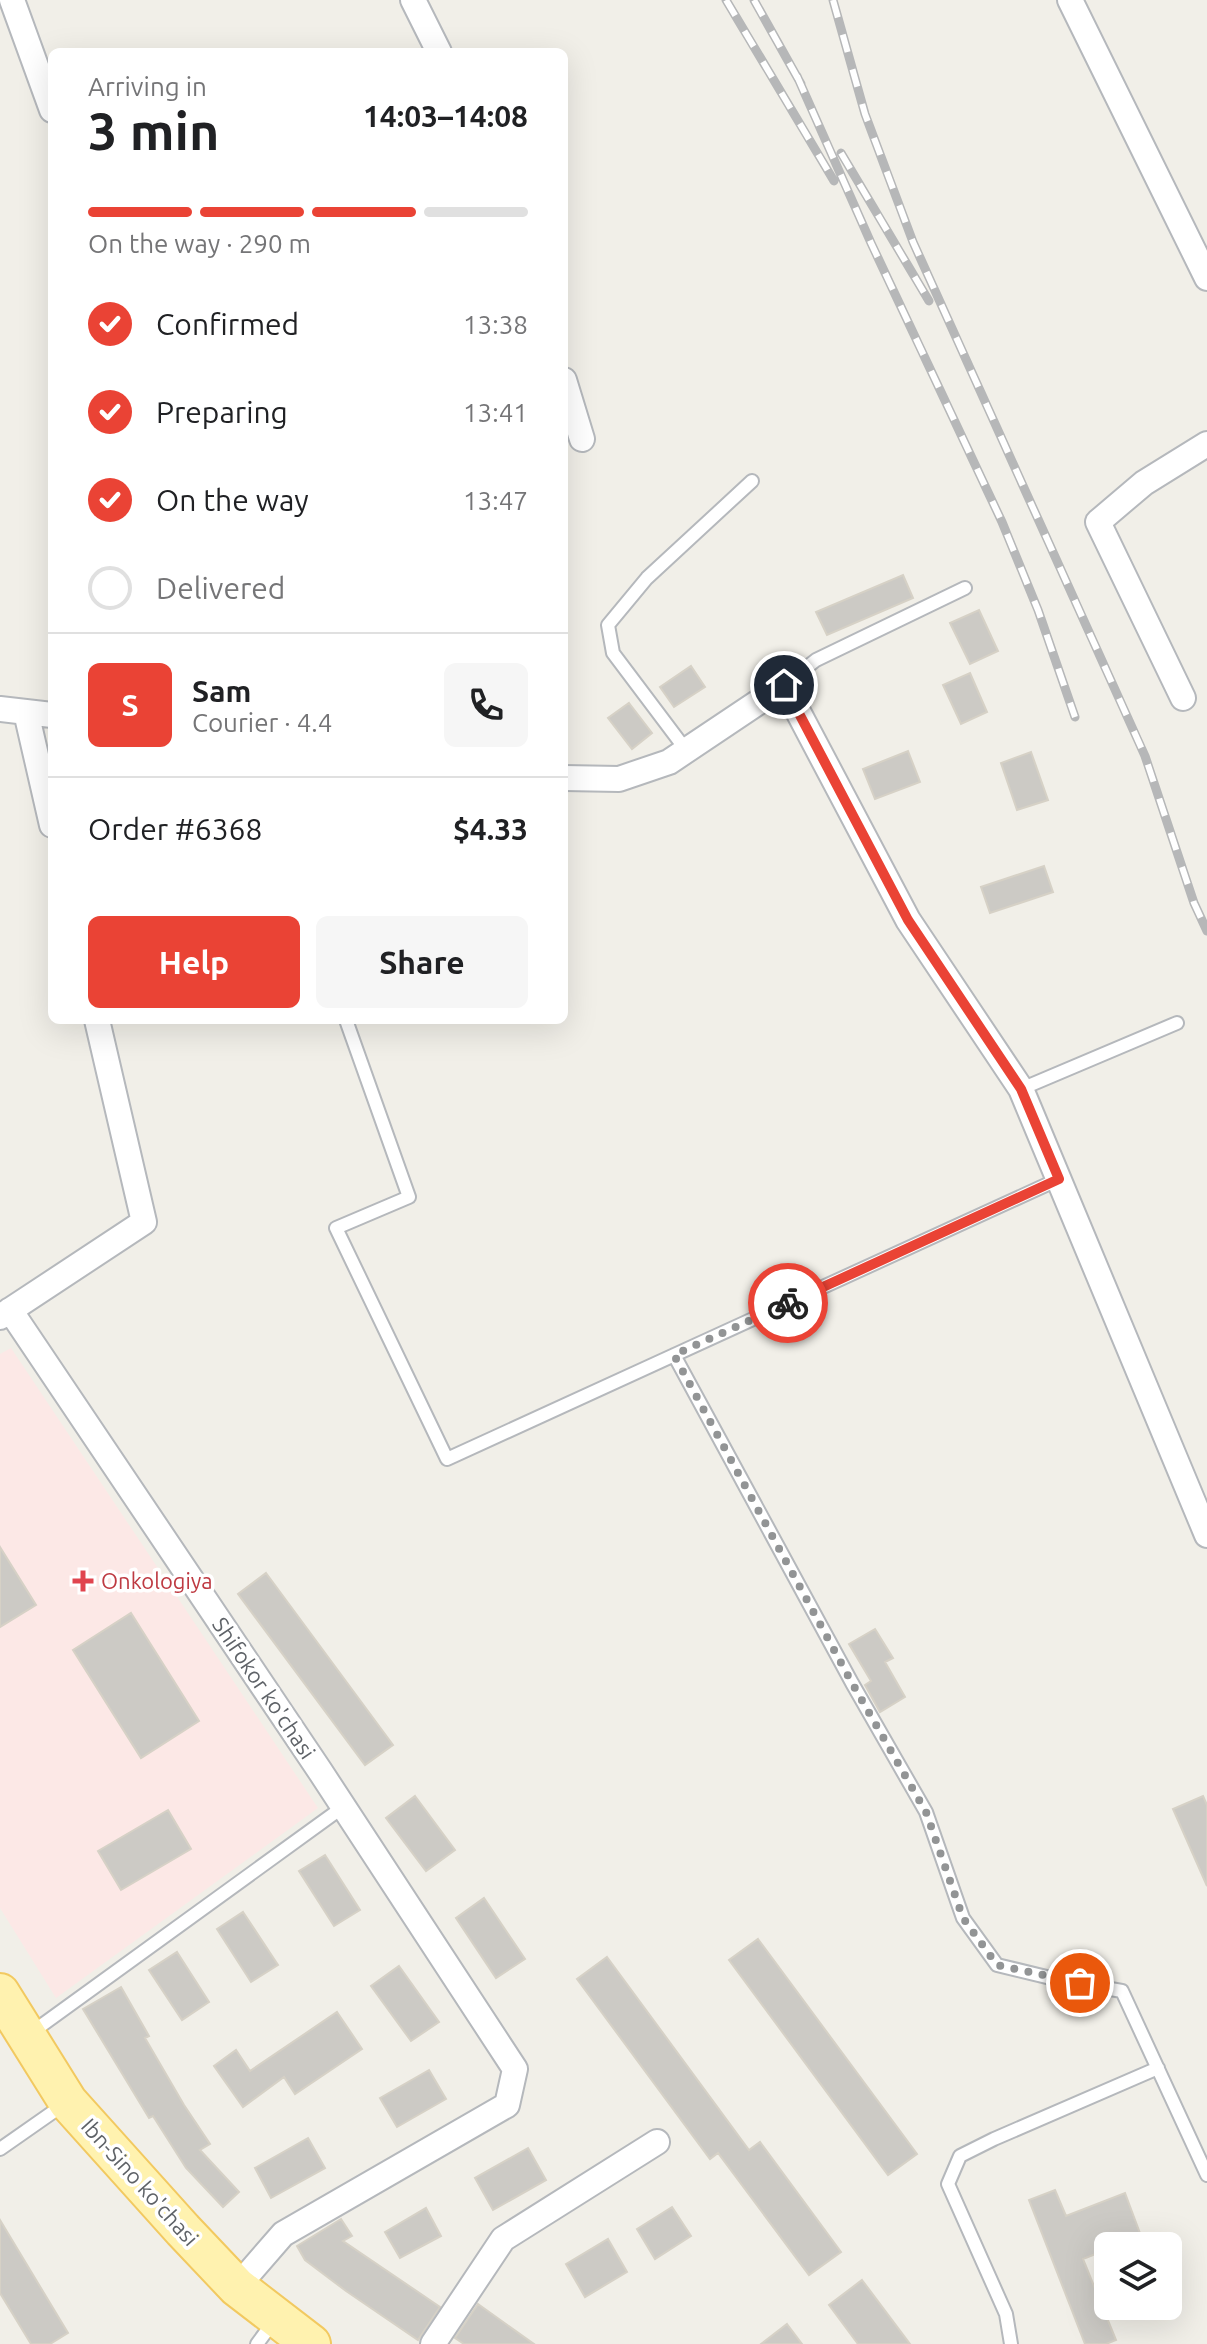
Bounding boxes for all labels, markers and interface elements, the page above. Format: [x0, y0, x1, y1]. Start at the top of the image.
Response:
text: Arriving in [88, 72, 207, 101]
text: 14:03–14:08 [363, 99, 528, 133]
text: 3 min [88, 102, 219, 160]
text: On the way · 290 m [88, 229, 311, 258]
icon: check [88, 302, 132, 346]
text: Confirmed [156, 307, 299, 341]
text: 13:38 [463, 310, 528, 339]
icon: check [88, 390, 132, 434]
text: Preparing [156, 395, 288, 429]
text: 13:41 [463, 398, 528, 427]
icon: check [88, 478, 132, 522]
text: On the way [156, 483, 309, 517]
text: 13:47 [463, 486, 528, 515]
text: Delivered [156, 571, 285, 605]
pin [750, 651, 818, 719]
button: phone [444, 663, 528, 747]
icon: home [762, 663, 806, 707]
text: Sam [192, 674, 251, 708]
text: S [121, 688, 139, 722]
text: Courier · 4.4 [192, 708, 332, 737]
text: Order #6368 [88, 812, 262, 846]
text: $4.33 [453, 812, 528, 846]
button: Help [88, 916, 300, 1008]
button: Share [316, 916, 528, 1008]
courier [748, 1263, 828, 1343]
icon: bike [766, 1281, 810, 1325]
place label: Onkologiya [101, 1568, 213, 1593]
marker: Onkologiya [72, 1570, 94, 1592]
street label: Shifokor ko'chasi [208, 1612, 321, 1763]
pin [1046, 1949, 1114, 2017]
icon: bag [1058, 1961, 1102, 2005]
street label: Ibn-Sino ko'chasi [77, 2113, 204, 2250]
map controls [1094, 2232, 1182, 2320]
button: layers [1094, 2232, 1182, 2320]

